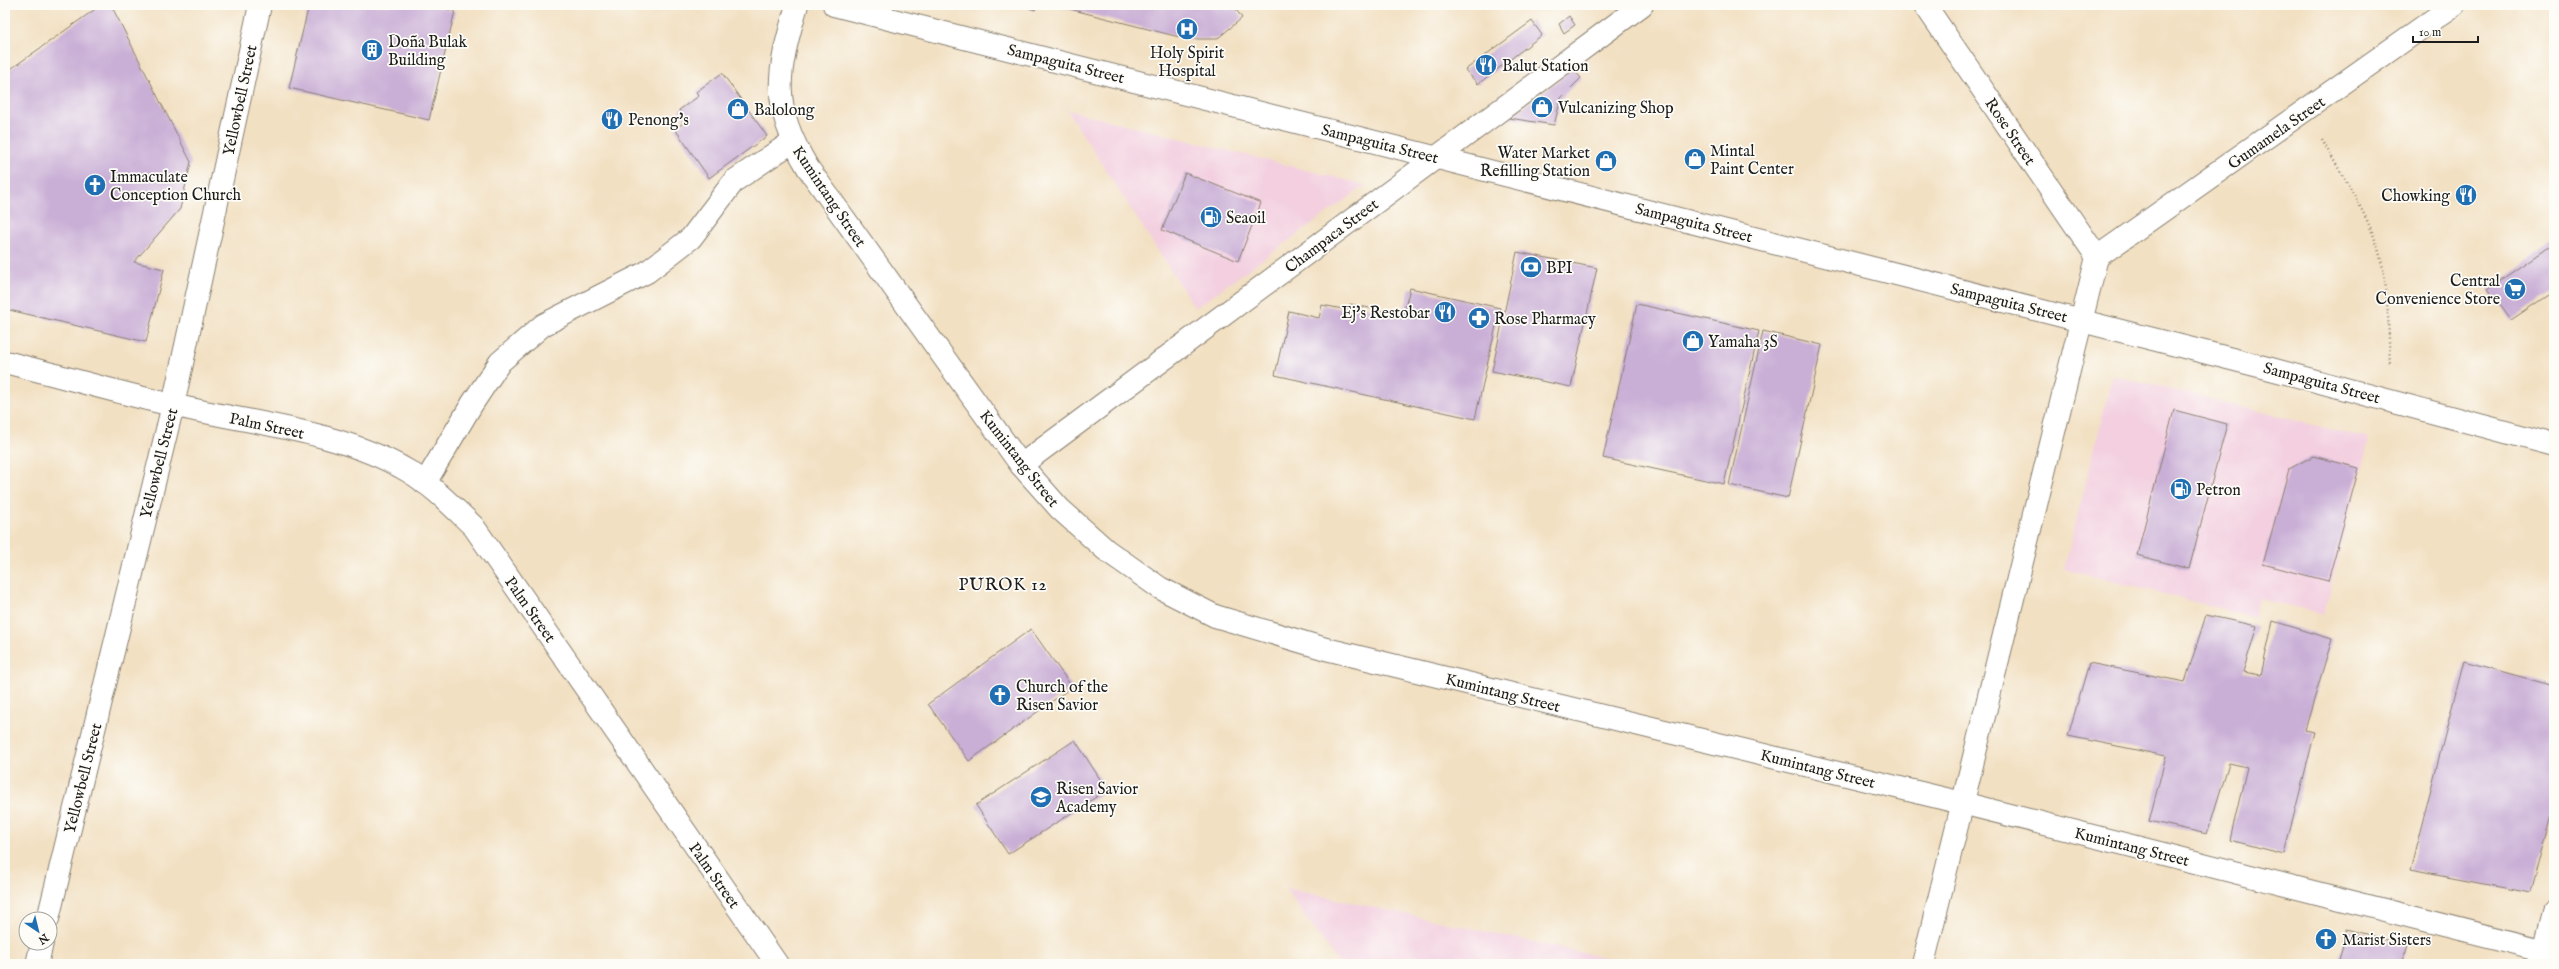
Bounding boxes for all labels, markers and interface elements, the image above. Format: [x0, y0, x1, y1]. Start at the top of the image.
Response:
hospital icon: Holy Spirit Hospital [1174, 16, 1200, 42]
scale bar [2413, 18, 2478, 44]
text: 10 m [2419, 25, 2441, 40]
place label: Doña Bulak Building [388, 33, 468, 71]
building icon: Doña Bulak Building [359, 37, 385, 63]
street label: Sampaguita Street [1005, 41, 1127, 89]
street label: Yellowbell Street [219, 43, 263, 158]
place label: Holy Spirit Hospital [1150, 44, 1225, 82]
restaurant icon: Balut Station [1473, 52, 1499, 78]
place label: Balut Station [1502, 57, 1589, 77]
street label: Gumamela Street [2225, 92, 2330, 175]
shop icon: Vulcanizing Shop [1529, 94, 1555, 120]
street label: Rose Street [1980, 95, 2039, 170]
shop icon: Balolong [725, 96, 751, 122]
place label: Vulcanizing Shop [1557, 99, 1674, 119]
place label: Balolong [754, 101, 815, 121]
restaurant icon: Penong's [599, 106, 625, 132]
place label: Penong's [628, 111, 689, 131]
street label: Sampaguita Street [1319, 121, 1441, 169]
place label: Mintal Paint Center [1710, 142, 1794, 180]
street label: Kumintang Street [787, 143, 870, 252]
place label: Water Market Refilling Station [1480, 144, 1591, 182]
shop icon: Mintal Paint Center [1682, 146, 1708, 172]
shop icon: Water Market Refilling Station [1593, 148, 1619, 174]
place label: Immaculate Conception Church [110, 168, 242, 206]
church icon: Immaculate Conception Church [82, 172, 108, 198]
restaurant icon: Chowking [2453, 182, 2479, 208]
place label: Chowking [2381, 187, 2450, 207]
street label: Champaca Street [1282, 195, 1383, 278]
street label: Sampaguita Street [1633, 200, 1755, 248]
fuel station icon: Seaoil [1198, 204, 1224, 230]
place label: Seaoil [1226, 209, 1266, 229]
bank icon: BPI [1518, 254, 1544, 280]
place label: BPI [1546, 259, 1573, 279]
place label: Central Convenience Store [2376, 272, 2501, 310]
supermarket icon: Central Convenience Store [2502, 276, 2528, 302]
street label: Sampaguita Street [1948, 280, 2070, 328]
restaurant icon: Ej's Restobar [1432, 299, 1458, 325]
place label: Ej's Restobar [1341, 304, 1430, 324]
pharmacy icon: Rose Pharmacy [1466, 305, 1492, 331]
place label: Rose Pharmacy [1494, 310, 1596, 330]
shop icon: Yamaha 3S [1680, 328, 1706, 354]
place label: Yamaha 3S [1708, 333, 1778, 353]
street label: Sampaguita Street [2261, 359, 2382, 409]
street label: Yellowbell Street [137, 406, 183, 521]
street label: Kumintang Street [974, 407, 1063, 512]
street label: Palm Street [227, 409, 306, 445]
fuel station icon: Petron [2168, 476, 2194, 502]
place label: Petron [2196, 481, 2241, 501]
street label: Palm Street [499, 573, 560, 647]
district label: PUROK 12 [958, 575, 1048, 596]
street label: Kumintang Street [1443, 670, 1563, 718]
place label: Church of the Risen Savior [1016, 678, 1108, 716]
church icon: Church of the Risen Savior [987, 682, 1013, 708]
street label: Yellowbell Street [61, 721, 107, 836]
street label: Kumintang Street [1758, 746, 1878, 794]
place label: Risen Savior Academy [1055, 780, 1138, 818]
school or university icon: Risen Savior Academy [1028, 784, 1054, 810]
street label: Kumintang Street [2072, 824, 2192, 872]
street label: Palm Street [683, 839, 744, 913]
north arrow [18, 911, 58, 951]
church icon: Marist Sisters [2313, 926, 2339, 952]
text: N [35, 929, 52, 947]
place label: Marist Sisters [2342, 931, 2432, 951]

